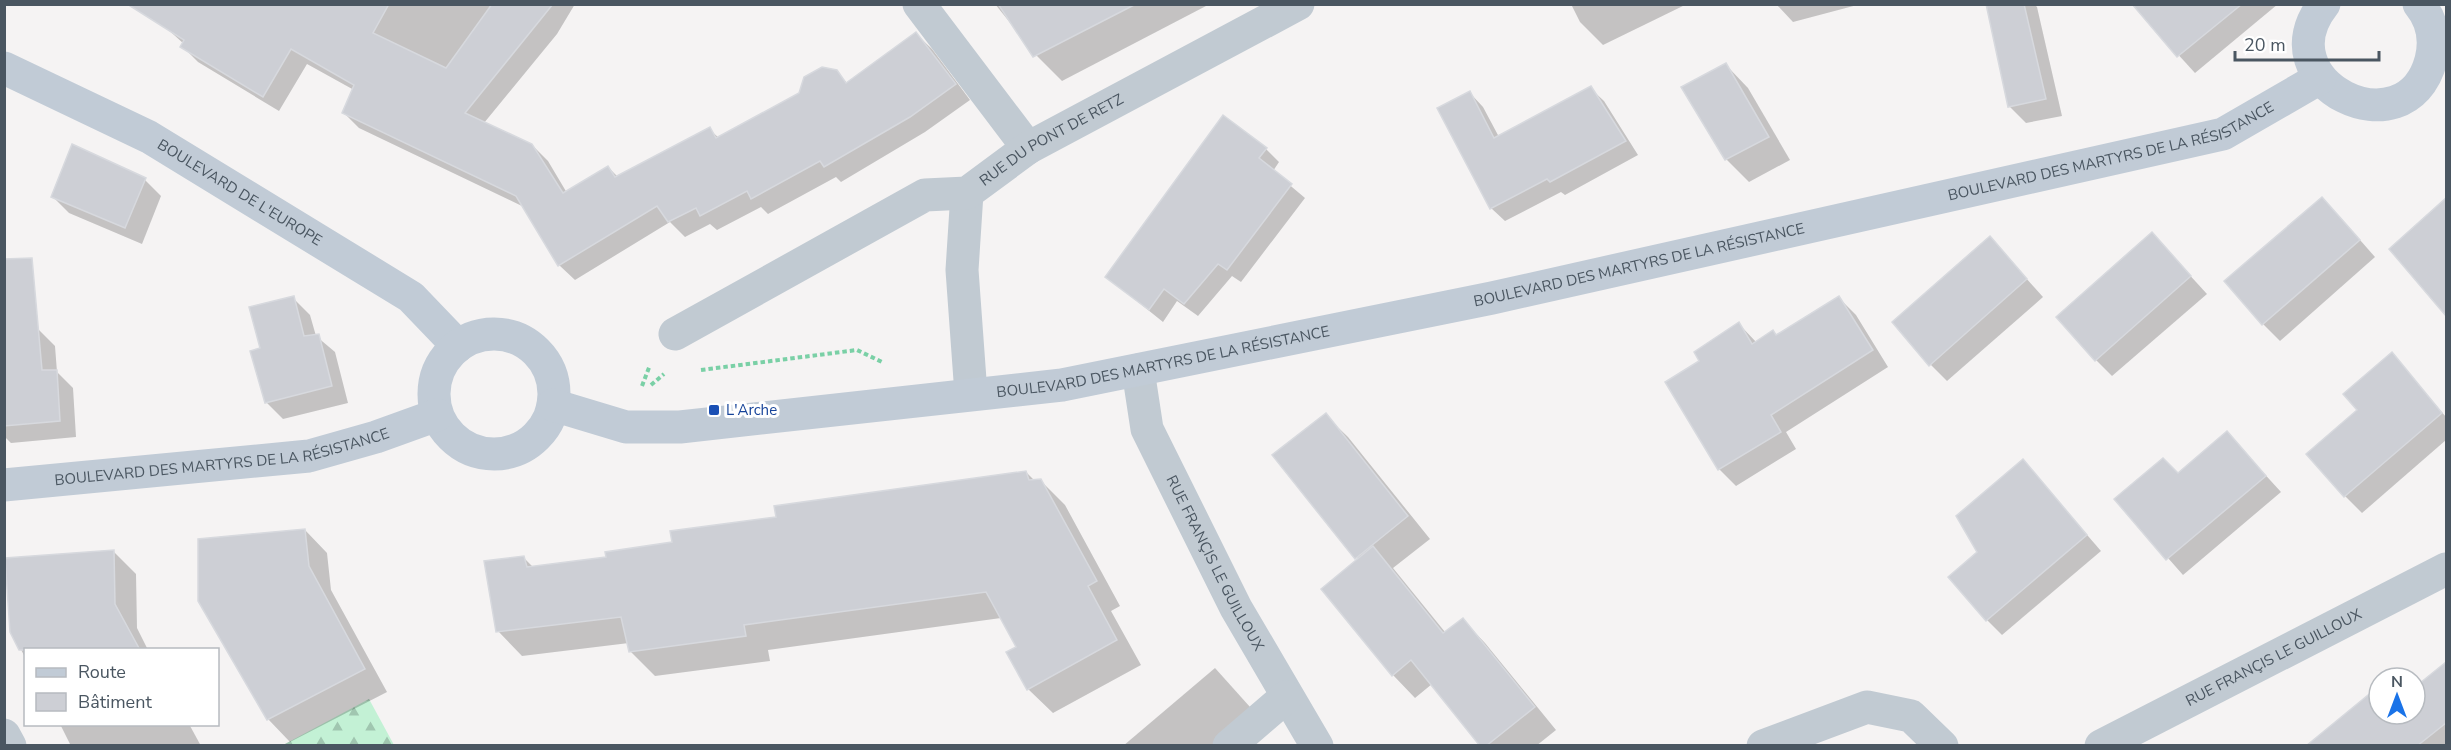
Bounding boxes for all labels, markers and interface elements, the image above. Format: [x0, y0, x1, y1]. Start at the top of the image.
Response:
scale bar [2235, 24, 2379, 62]
text: 20 m [2244, 33, 2286, 57]
street label: RUE DU PONT DE RETZ [975, 89, 1127, 191]
street label: BOULEVARD DES MARTYRS DE LA RÉSISTANCE [1946, 97, 2277, 205]
street label: BOULEVARD DE L'EUROPE [154, 135, 326, 250]
street label: BOULEVARD DES MARTYRS DE LA RÉSISTANCE [1472, 218, 1807, 311]
street label: BOULEVARD DES MARTYRS DE LA RÉSISTANCE [995, 321, 1331, 402]
place label: L'Arche [726, 400, 777, 420]
marker: L'Arche [707, 403, 721, 417]
street label: BOULEVARD DES MARTYRS DE LA RÉSISTANCE [53, 423, 392, 490]
street label: RUE FRANÇIS LE GUILLOUX [1162, 472, 1269, 655]
street label: RUE FRANÇIS LE GUILLOUX [2182, 604, 2365, 711]
legend [24, 648, 219, 726]
text: Route [78, 660, 126, 684]
north arrow [2367, 666, 2427, 726]
text: N [2391, 671, 2403, 693]
text: Bâtiment [78, 690, 152, 714]

